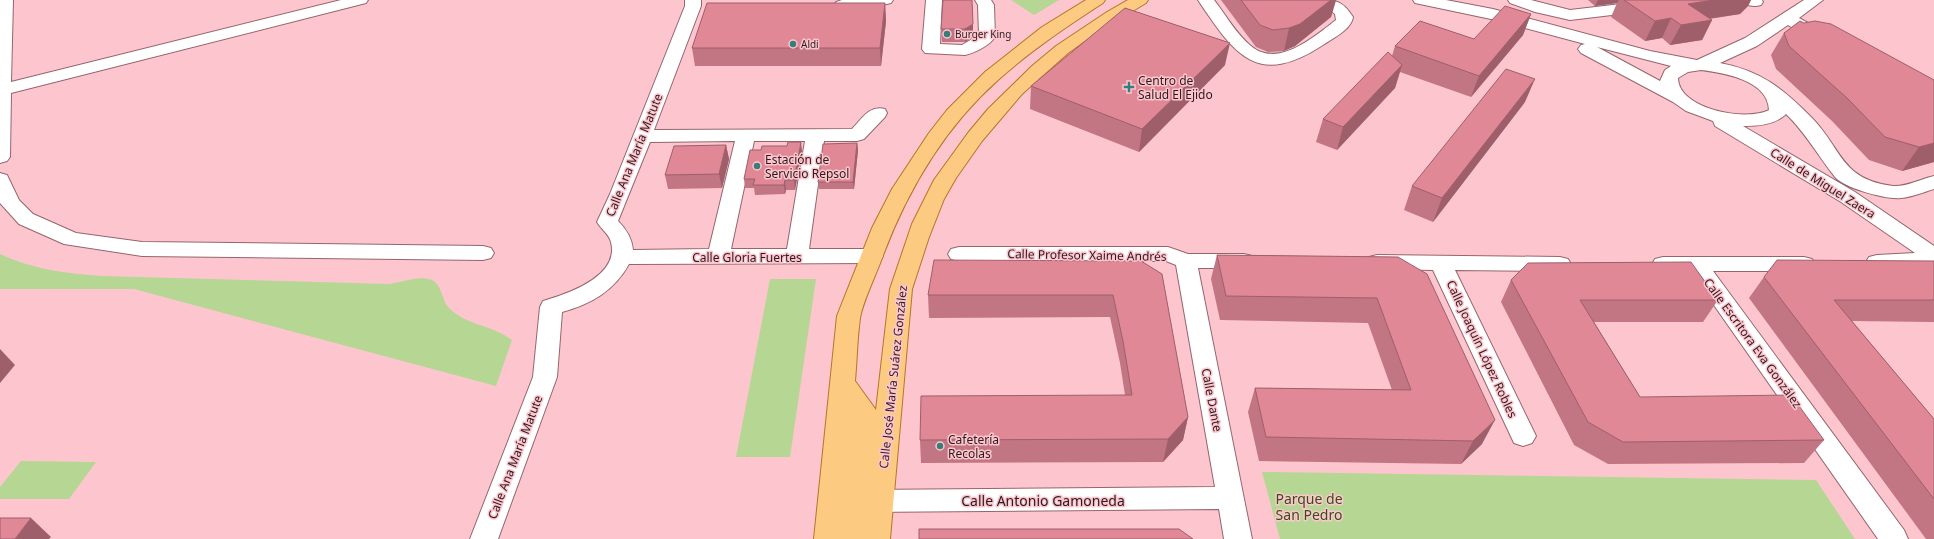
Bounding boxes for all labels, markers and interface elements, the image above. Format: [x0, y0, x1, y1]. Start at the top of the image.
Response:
place label: Burger King [955, 27, 1011, 41]
marker: Burger King [942, 29, 952, 39]
place label: Aldi [801, 37, 819, 51]
marker: Aldi [788, 39, 798, 49]
place label: Centro de Salud El Ejido [1138, 72, 1213, 103]
marker: Centro de Salud El Ejido [1123, 81, 1135, 93]
street label: Calle Ana María Matute [602, 91, 667, 219]
street label: Calle de Miguel Zaera [1767, 144, 1879, 222]
place label: Estación de Servicio Repsol [765, 151, 849, 182]
marker: Estación de Servicio Repsol [752, 161, 762, 171]
street label: Calle Profesor Xaime Andrés [1007, 245, 1167, 265]
street label: Calle Gloria Fuertes [692, 249, 802, 266]
street label: Calle Escritora Eva González [1700, 275, 1806, 412]
street label: Calle Joaquín López Robles [1443, 277, 1522, 421]
street label: Calle José María Suárez González [875, 284, 911, 469]
street label: Calle Dante [1198, 367, 1227, 433]
street label: Calle Ana María Matute [484, 392, 547, 521]
place label: Cafetería Recolas [948, 431, 999, 462]
marker: Cafetería Recolas [935, 441, 945, 451]
park label: Parque de San Pedro [1275, 489, 1343, 524]
street label: Calle Antonio Gamoneda [961, 491, 1125, 510]

